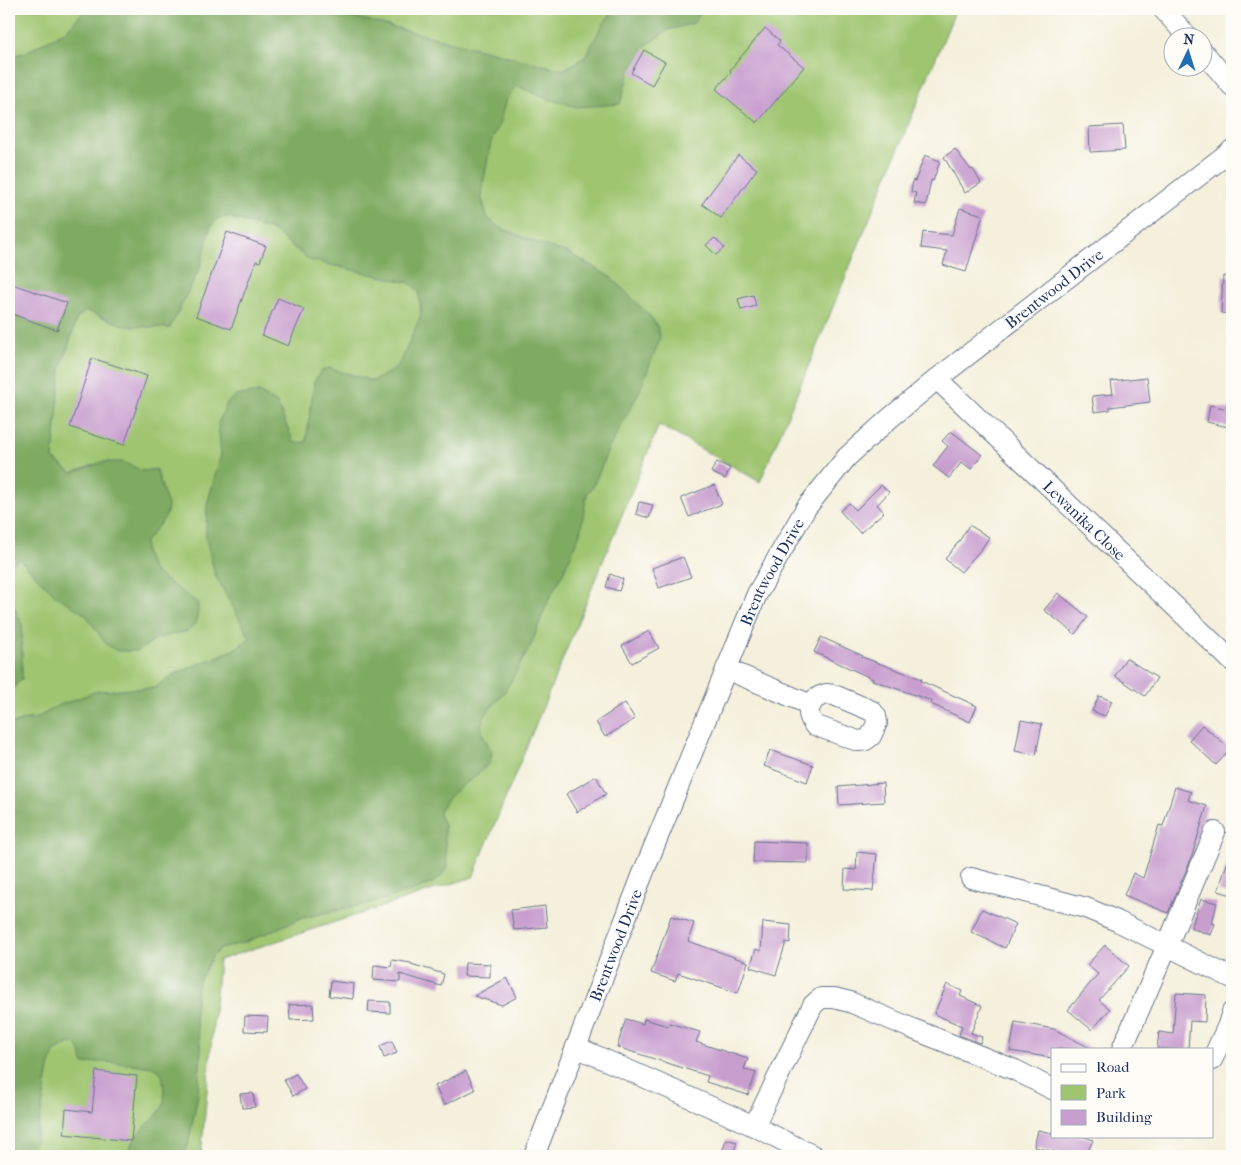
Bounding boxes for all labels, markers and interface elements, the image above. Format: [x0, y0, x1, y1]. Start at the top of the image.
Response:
north arrow [1164, 28, 1214, 78]
text: N [1183, 31, 1195, 48]
street label: Brentwood Drive [1001, 244, 1107, 332]
street label: Lewanika Close [1039, 476, 1130, 564]
street label: Brentwood Drive [736, 515, 808, 628]
street label: Brentwood Drive [585, 886, 646, 1004]
legend [1051, 1048, 1214, 1138]
text: Road [1096, 1058, 1130, 1076]
text: Park [1096, 1084, 1126, 1102]
text: Building [1096, 1108, 1153, 1126]

